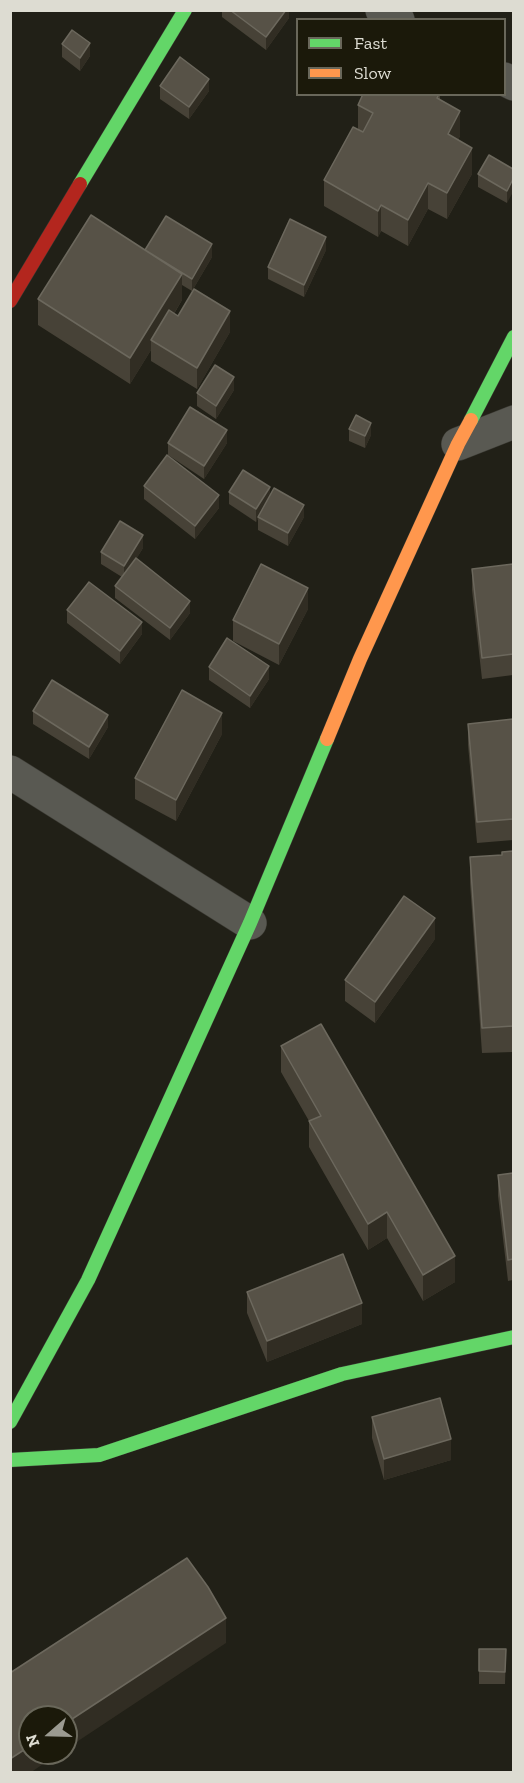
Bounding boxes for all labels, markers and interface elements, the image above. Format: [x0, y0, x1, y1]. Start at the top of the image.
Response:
legend [296, 18, 506, 96]
text: Fast [354, 32, 387, 54]
text: Slow [354, 62, 391, 84]
north arrow [18, 1705, 78, 1765]
text: N [21, 1732, 44, 1750]

